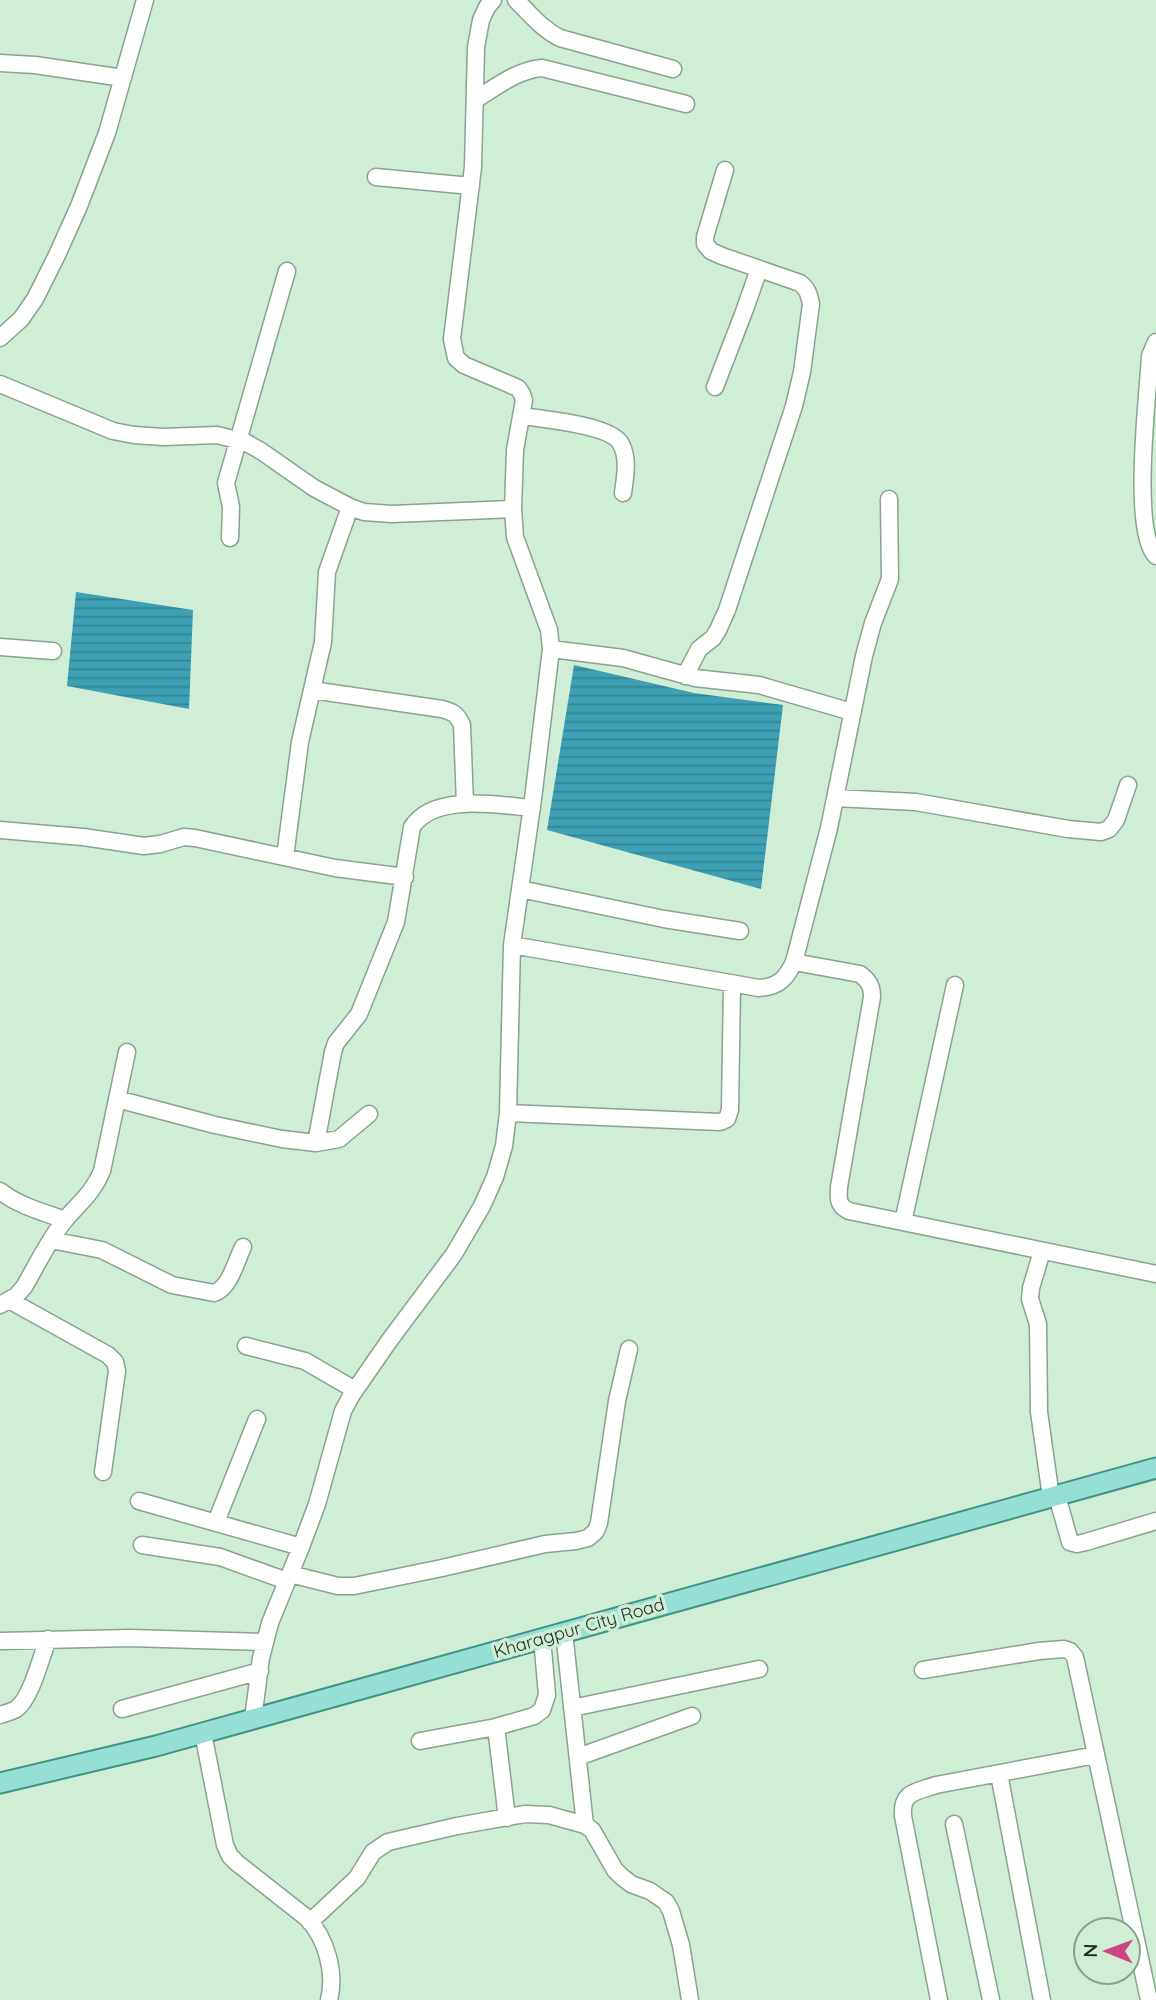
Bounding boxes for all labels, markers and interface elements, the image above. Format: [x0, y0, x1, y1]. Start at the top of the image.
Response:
street label: Kharagpur City Road [491, 1592, 667, 1663]
north arrow [1072, 1916, 1142, 1986]
text: N [1078, 1944, 1102, 1958]

